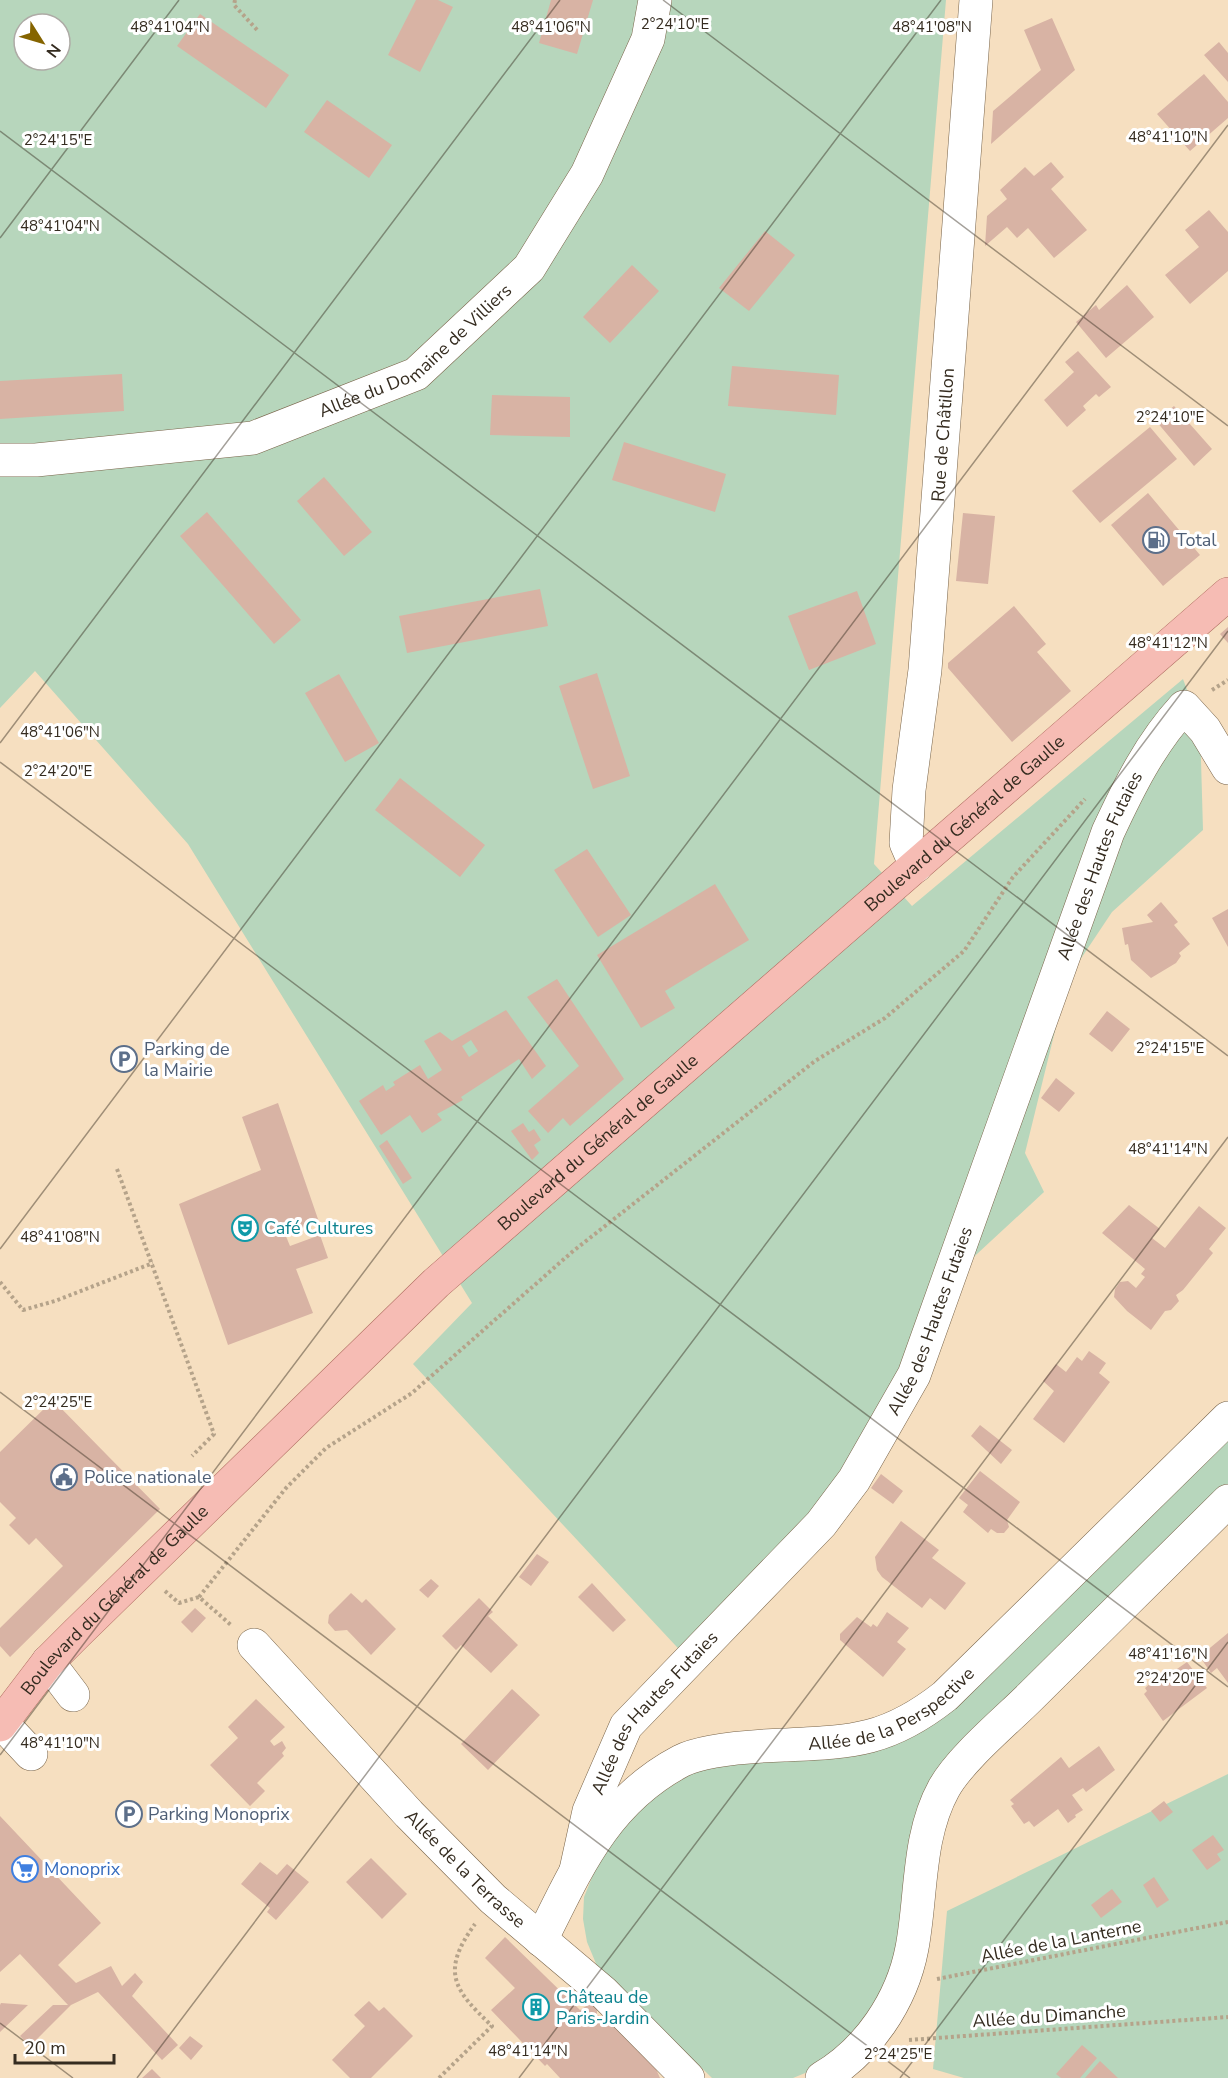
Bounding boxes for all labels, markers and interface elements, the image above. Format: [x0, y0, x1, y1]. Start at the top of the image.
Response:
north arrow [12, 12, 72, 72]
text: 2°24'10"E [641, 14, 709, 34]
text: 48°41'04"N [130, 17, 210, 37]
text: 48°41'06"N [511, 17, 591, 37]
text: 48°41'08"N [892, 17, 972, 37]
text: N [41, 39, 66, 62]
text: 48°41'10"N [1128, 127, 1208, 147]
text: 2°24'15"E [24, 130, 92, 150]
text: 48°41'04"N [20, 216, 100, 236]
street label: Allée du Domaine de Villiers [315, 278, 517, 423]
street label: Rue de Châtillon [926, 367, 960, 503]
text: 2°24'10"E [1136, 407, 1204, 427]
fuel station icon: Total [1141, 525, 1171, 555]
place label: Total [1176, 528, 1217, 552]
text: 48°41'12"N [1128, 633, 1208, 653]
text: 48°41'06"N [20, 722, 100, 742]
street label: Boulevard du Général de Gaulle [859, 729, 1070, 917]
text: 2°24'20"E [24, 761, 92, 781]
street label: Allée des Hautes Futaies [1051, 767, 1148, 963]
place label: Parking de la Mairie [144, 1037, 230, 1082]
text: 2°24'15"E [1136, 1038, 1204, 1058]
parking icon: Parking de la Mairie [109, 1044, 139, 1074]
street label: Boulevard du Général de Gaulle [492, 1048, 703, 1236]
text: 48°41'14"N [1128, 1139, 1208, 1159]
theatre icon: Café Cultures [230, 1213, 260, 1243]
place label: Café Cultures [264, 1216, 373, 1240]
street label: Allée des Hautes Futaies [881, 1223, 978, 1420]
text: 48°41'08"N [20, 1227, 100, 1247]
text: 2°24'25"E [24, 1392, 92, 1412]
public building icon: Police nationale [49, 1462, 79, 1492]
place label: Police nationale [84, 1465, 212, 1489]
street label: Boulevard du Général de Gaulle [15, 1499, 214, 1700]
street label: Allée des Hautes Futaies [586, 1626, 723, 1798]
text: 48°41'16"N [1128, 1644, 1208, 1664]
street label: Allée de la Perspective [807, 1662, 980, 1756]
text: 2°24'20"E [1136, 1668, 1204, 1688]
text: 48°41'10"N [20, 1733, 100, 1753]
parking icon: Parking Monoprix [114, 1799, 144, 1829]
place label: Parking Monoprix [148, 1802, 290, 1826]
street label: Allée de la Terrasse [400, 1805, 531, 1933]
supermarket icon: Monoprix [10, 1854, 40, 1884]
place label: Monoprix [44, 1857, 121, 1881]
street label: Allée de la Lanterne [979, 1914, 1143, 1968]
place label: Château de Paris-Jardin [556, 1985, 650, 2030]
building icon: Château de Paris-Jardin [521, 1992, 551, 2022]
street label: Allée du Dimanche [972, 1999, 1126, 2033]
scale bar [15, 2027, 114, 2065]
text: 20 m [24, 2036, 66, 2060]
text: 48°41'14"N [488, 2041, 568, 2061]
text: 2°24'25"E [864, 2044, 932, 2064]

